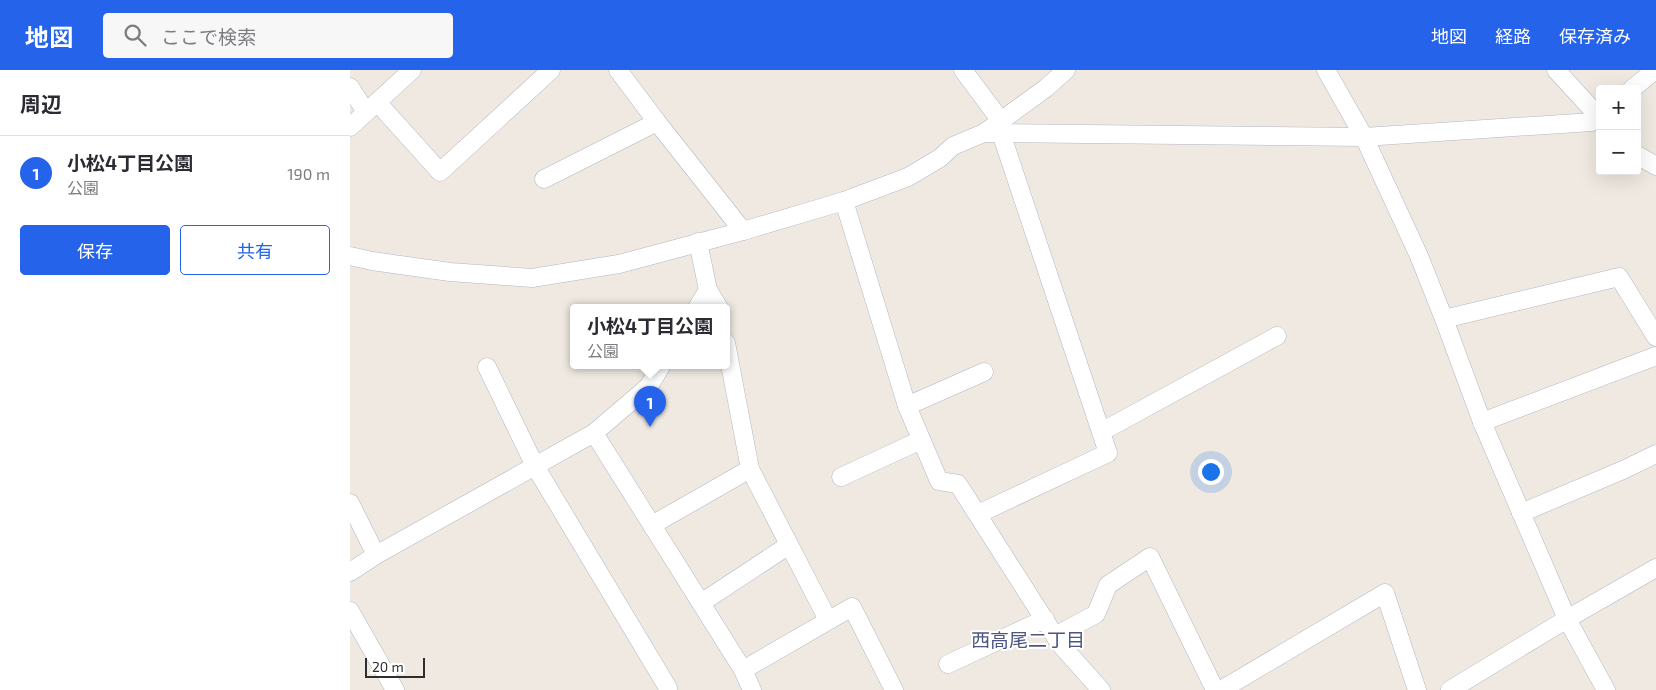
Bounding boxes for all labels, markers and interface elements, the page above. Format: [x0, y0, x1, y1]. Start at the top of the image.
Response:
search box [103, 13, 453, 58]
icon: search [121, 21, 149, 49]
text: 地図 [25, 22, 73, 51]
text: ここで検索 [161, 25, 256, 48]
text: 地図 [1431, 25, 1467, 47]
text: 経路 [1495, 25, 1531, 47]
text: 保存済み [1559, 25, 1631, 47]
map controls [1596, 85, 1641, 175]
button: + [1596, 85, 1641, 130]
text: 周辺 [20, 91, 62, 116]
button: − [1596, 130, 1641, 175]
text: 小松4丁目公園 [67, 151, 193, 174]
text: 1 [33, 164, 39, 183]
text: 190 m [287, 164, 330, 183]
text: 公園 [67, 178, 99, 197]
button: 保存 [20, 225, 170, 275]
button: 共有 [180, 225, 330, 275]
popup [570, 304, 730, 369]
text: 小松4丁目公園 [587, 314, 713, 337]
text: 公園 [587, 341, 619, 360]
pin: 1 [634, 386, 666, 427]
your location [1198, 459, 1224, 485]
district label: 西高尾二丁目 [971, 628, 1085, 651]
scale bar [365, 655, 425, 678]
text: 20 m [372, 658, 404, 675]

